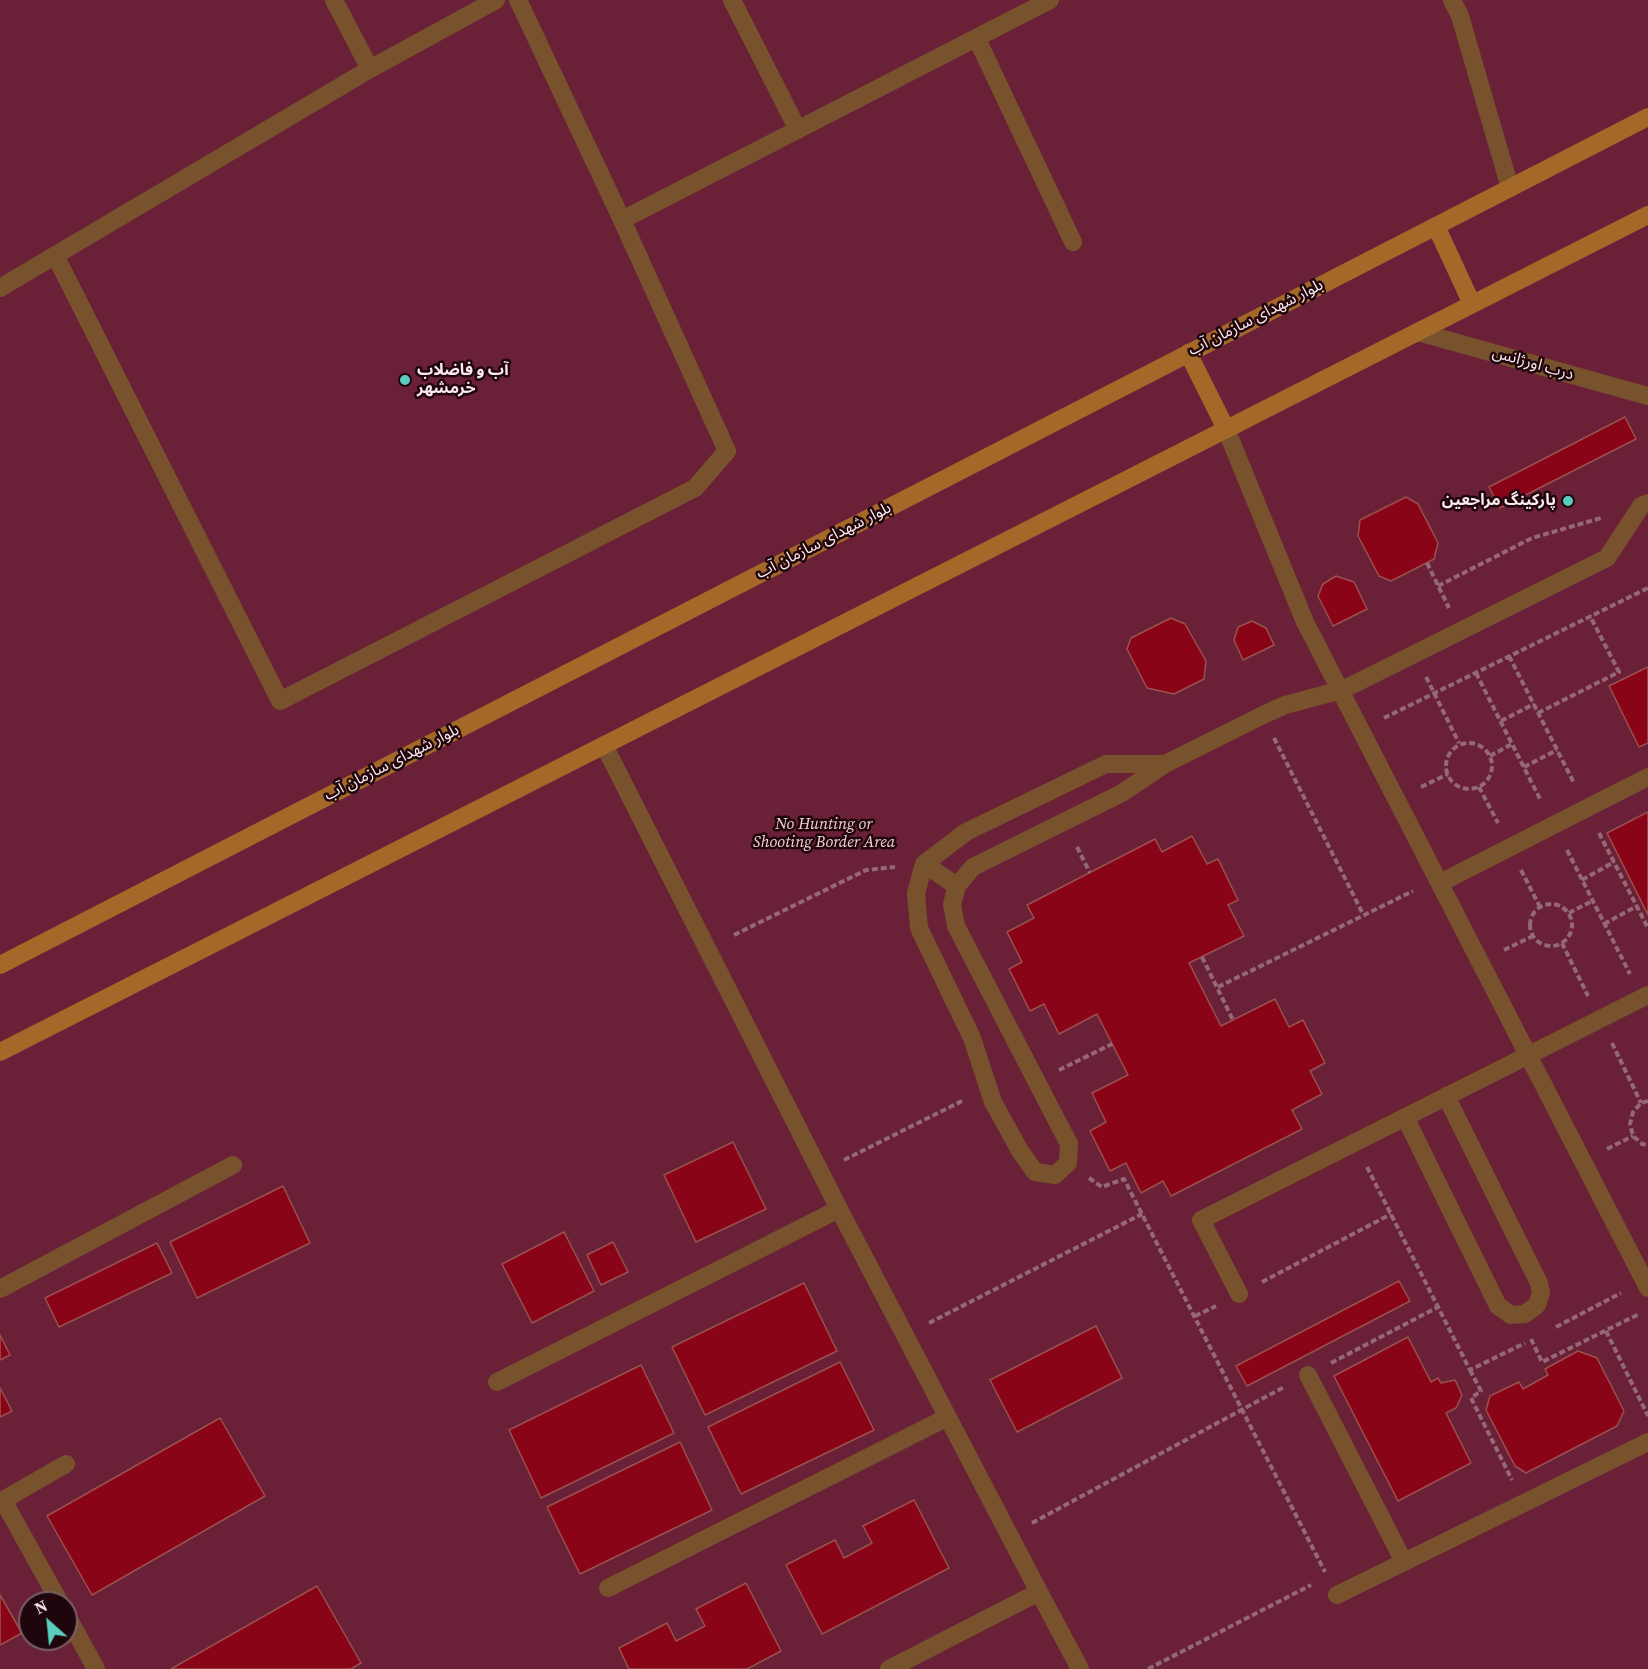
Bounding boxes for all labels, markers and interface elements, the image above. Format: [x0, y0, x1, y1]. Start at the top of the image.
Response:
street label: بلوار شهدای سازمان آب [1185, 276, 1327, 360]
street label: درب اورژانس [1490, 343, 1576, 385]
place label: آب و فاضلاب خرمشهر [417, 361, 509, 399]
marker: آب و فاضلاب خرمشهر [398, 373, 412, 387]
place label: پارکینگ مراجعین [1442, 491, 1556, 511]
marker: پارکینگ مراجعین [1561, 494, 1575, 508]
street label: بلوار شهدای سازمان آب [753, 499, 895, 583]
street label: بلوار شهدای سازمان آب [321, 721, 463, 805]
park label: No Hunting or Shooting Border Area [753, 815, 895, 853]
north arrow [18, 1591, 78, 1651]
text: N [31, 1594, 51, 1619]

